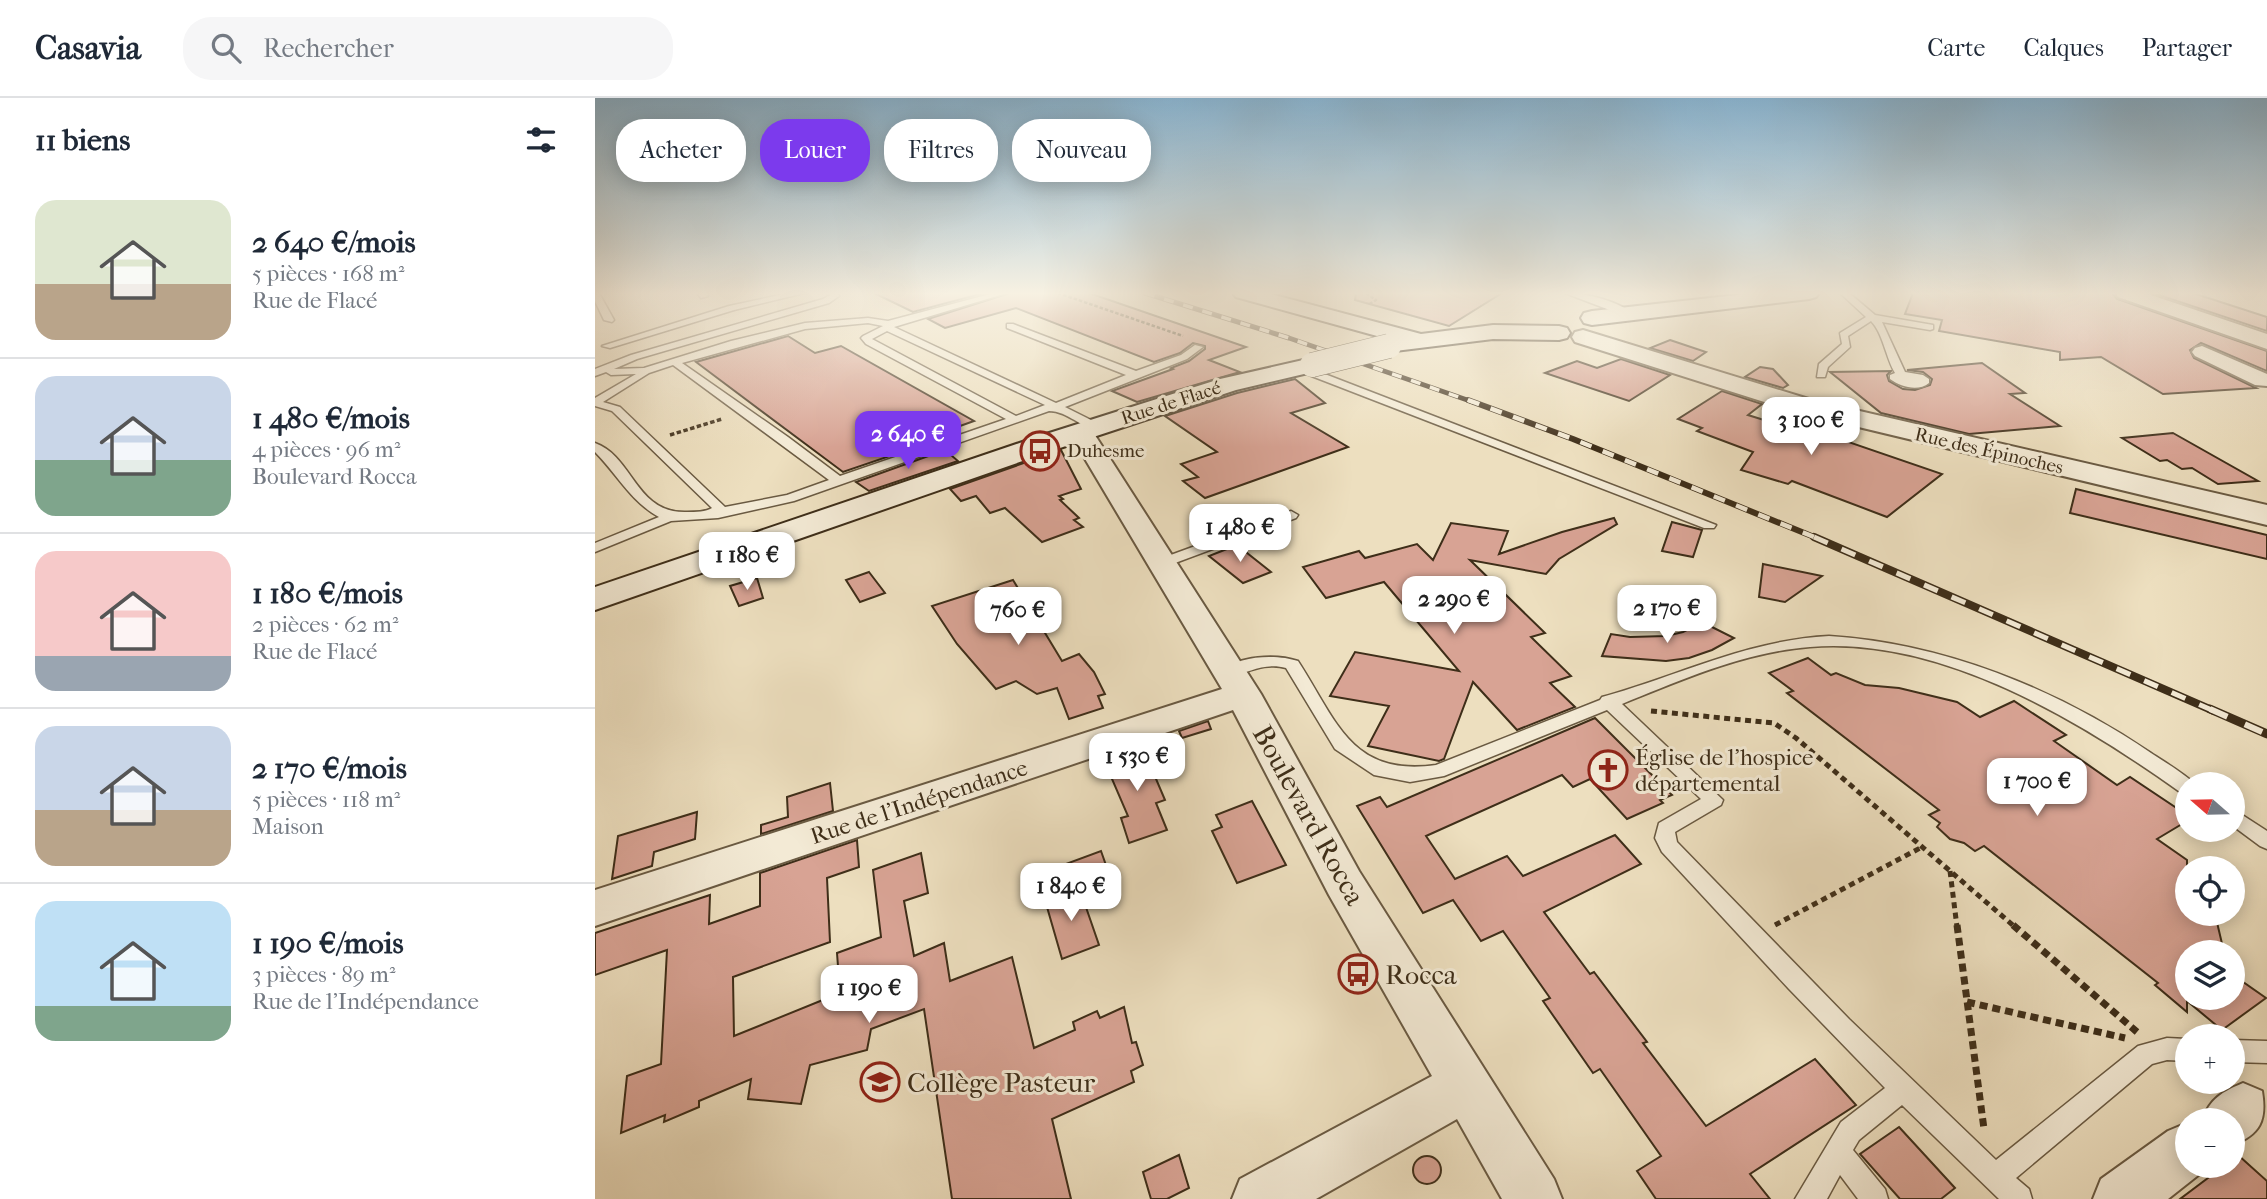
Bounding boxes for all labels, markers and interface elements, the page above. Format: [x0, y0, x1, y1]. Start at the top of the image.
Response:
search box [183, 17, 673, 80]
text: Casavia [35, 29, 141, 68]
icon: search [207, 29, 245, 67]
text: Rechercher [263, 33, 394, 64]
text: Carte [1927, 34, 1985, 62]
text: Calques [2023, 34, 2104, 62]
text: Partager [2142, 34, 2232, 62]
chip: Acheter [616, 119, 746, 182]
chip: Louer [760, 119, 870, 182]
chip: Filtres [884, 119, 998, 182]
chip: Nouveau [1012, 119, 1151, 182]
icon: filters [522, 121, 560, 159]
text: 11 biens [35, 123, 130, 158]
text: 2 640 €/mois [252, 225, 416, 260]
icon: home [91, 228, 175, 312]
text: 5 pièces · 168 m² [252, 260, 404, 287]
text: Rue de Flacé [252, 287, 377, 314]
street label: Rue de Flacé [1118, 377, 1224, 429]
pin: 3 100 € [1746, 398, 1876, 457]
text: 1 480 €/mois [252, 401, 410, 436]
icon: home [91, 404, 175, 488]
text: 3 100 € [1778, 406, 1844, 433]
pin: 2 640 € [843, 412, 973, 471]
text: 2 640 € [871, 420, 945, 447]
street label: Rue des Épinoches [1913, 423, 2065, 479]
bus stop icon: Duhesme [1019, 430, 1061, 472]
text: 4 pièces · 96 m² [252, 436, 400, 463]
place label: Duhesme [1067, 440, 1144, 462]
text: Boulevard Rocca [252, 463, 417, 490]
pin: 1 480 € [1175, 504, 1305, 564]
text: 1 480 € [1205, 513, 1275, 540]
pin: 1 180 € [682, 532, 812, 592]
text: 1 180 € [715, 541, 779, 568]
text: 1 180 €/mois [252, 576, 403, 611]
pin: 2 290 € [1389, 576, 1519, 636]
icon: home [91, 579, 175, 663]
text: 2 290 € [1418, 585, 1490, 612]
pin: 2 170 € [1602, 586, 1732, 645]
pin: 760 € [969, 588, 1067, 647]
text: 2 170 € [1633, 594, 1701, 621]
text: 760 € [991, 596, 1045, 623]
text: 2 pièces · 62 m² [252, 611, 398, 638]
text: Rue de Flacé [252, 638, 377, 665]
street label: Boulevard Rocca [1246, 719, 1373, 912]
pin: 1 530 € [1072, 734, 1202, 793]
text: 1 530 € [1105, 742, 1169, 769]
place label: Église de l’hospice départemental [1635, 744, 1813, 797]
church icon: Église de l’hospice départemental [1587, 749, 1629, 791]
text: 2 170 €/mois [252, 751, 407, 786]
icon: home [91, 754, 175, 838]
street label: Rue de l'Indépendance [807, 754, 1031, 850]
pin: 1 700 € [1972, 758, 2102, 818]
text: 1 700 € [2003, 767, 2071, 794]
north arrow [2175, 772, 2245, 842]
map controls [2175, 772, 2245, 1178]
text: 5 pièces · 118 m² [252, 786, 400, 813]
text: Maison [252, 813, 324, 840]
button: locate [2175, 856, 2245, 926]
pin: 1 840 € [1006, 864, 1136, 923]
text: 1 840 € [1036, 872, 1106, 899]
text: 1 190 €/mois [252, 926, 403, 961]
icon: home [91, 929, 175, 1013]
button: layers [2175, 940, 2245, 1010]
bus stop icon: Rocca [1337, 953, 1379, 995]
place label: Rocca [1385, 958, 1458, 991]
text: 3 pièces · 89 m² [252, 961, 395, 988]
pin: 1 190 € [804, 965, 934, 1025]
text: 1 190 € [837, 974, 901, 1001]
text: Rue de l'Indépendance [252, 988, 479, 1015]
button: + [2175, 1024, 2245, 1094]
school or university icon: Collège Pasteur [859, 1061, 901, 1103]
place label: Collège Pasteur [907, 1066, 1095, 1099]
button: − [2175, 1108, 2245, 1178]

